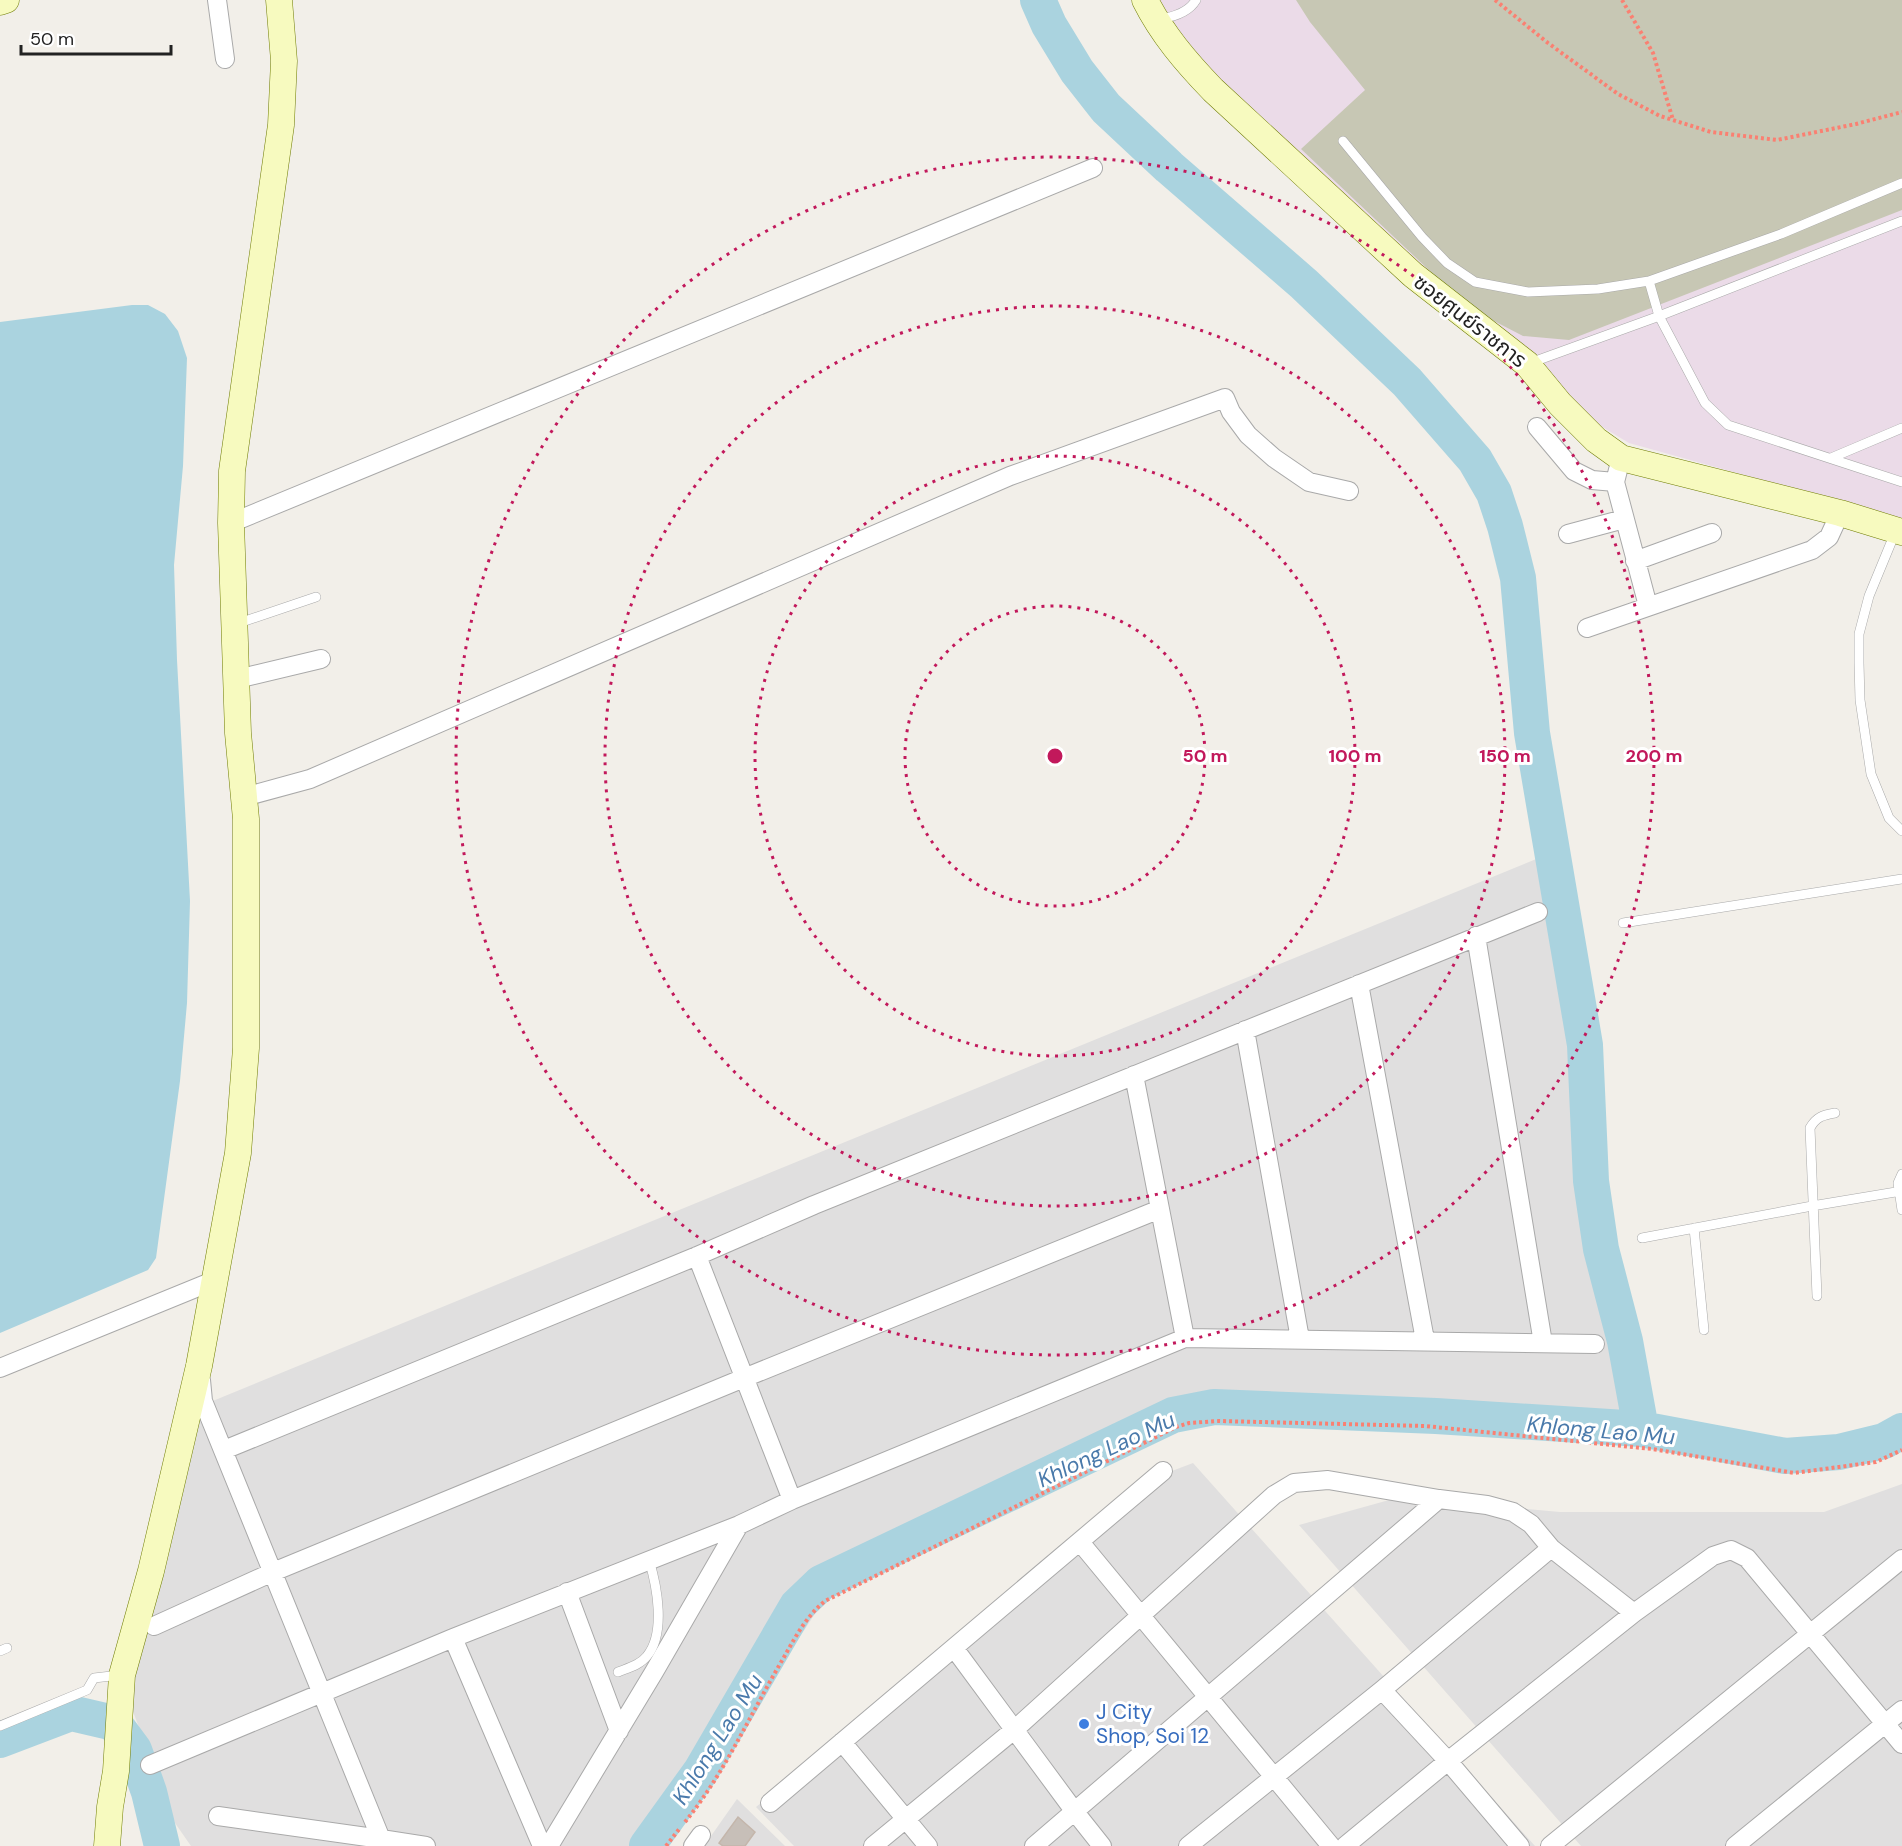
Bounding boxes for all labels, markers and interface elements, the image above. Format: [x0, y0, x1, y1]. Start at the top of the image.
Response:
scale bar [21, 18, 171, 56]
text: 50 m [30, 27, 74, 51]
street label: ซอยศูนย์ราชการ [1408, 268, 1532, 374]
text: 50 m [1182, 744, 1228, 768]
text: 100 m [1328, 744, 1382, 768]
text: 150 m [1479, 744, 1531, 768]
text: 200 m [1626, 744, 1682, 768]
centre of rings [1045, 746, 1065, 766]
water label: Khlong Lao Mu [1033, 1405, 1180, 1494]
water label: Khlong Lao Mu [1526, 1410, 1677, 1451]
water label: Khlong Lao Mu [666, 1668, 769, 1810]
place label: J City Shop, Soi 12 [1096, 1698, 1209, 1750]
marker: J City Shop, Soi 12 [1077, 1717, 1091, 1731]

